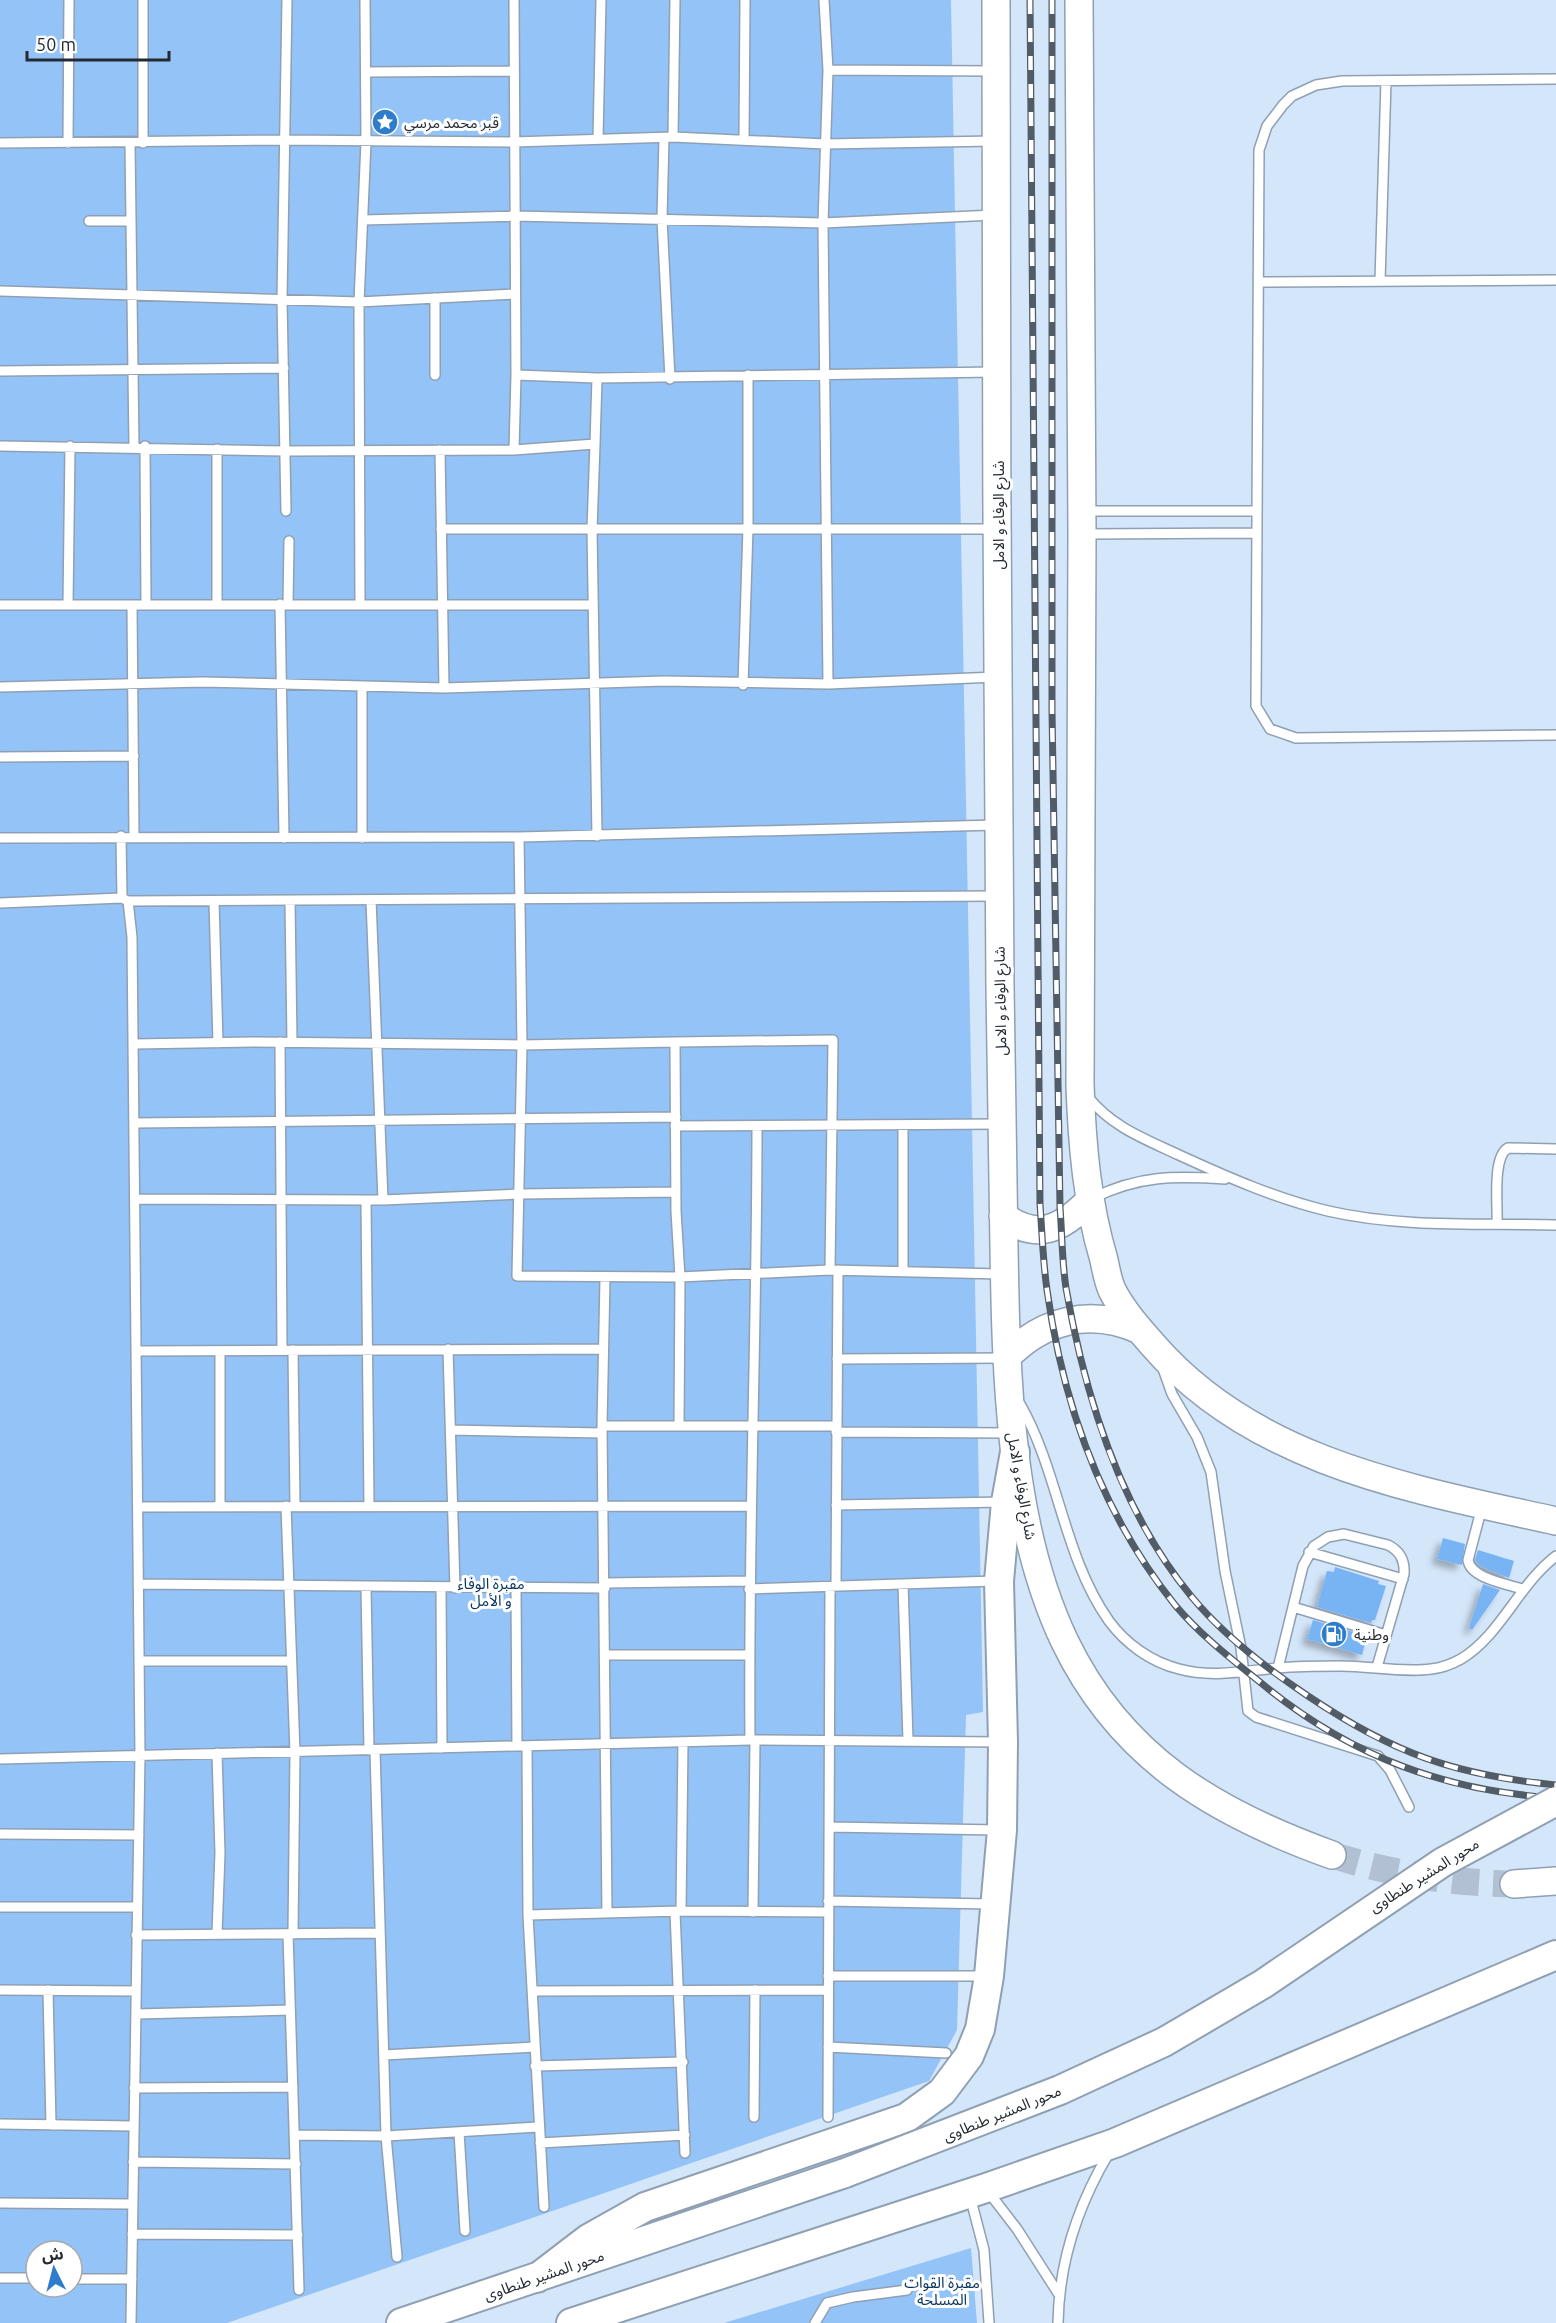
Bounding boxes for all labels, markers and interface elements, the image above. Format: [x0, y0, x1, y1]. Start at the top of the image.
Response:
scale bar [27, 24, 170, 62]
text: 50 m [36, 34, 76, 54]
place icon: قبر محمد مرسي [370, 107, 400, 137]
place label: قبر محمد مرسي [404, 114, 499, 134]
street label: شارع الوفاء و الامل [990, 460, 1011, 570]
street label: شارع الوفاء و الامل [991, 946, 1013, 1056]
street label: شارع الوفاء و الامل [1000, 1431, 1040, 1542]
park label: مقبرة الوفاء و الأمل [457, 1575, 525, 1610]
fuel station icon: وطنية [1319, 1619, 1349, 1649]
place label: وطنية [1354, 1626, 1389, 1644]
street label: محور المشير طنطاوى [1366, 1834, 1482, 1916]
street label: محور المشير طنطاوى [941, 2082, 1064, 2145]
north arrow [24, 2239, 84, 2299]
text: ش [41, 2244, 64, 2265]
street label: محور المشير طنطاوى [482, 2246, 607, 2304]
park label: مقبرة القوات المسلحة [904, 2274, 980, 2308]

